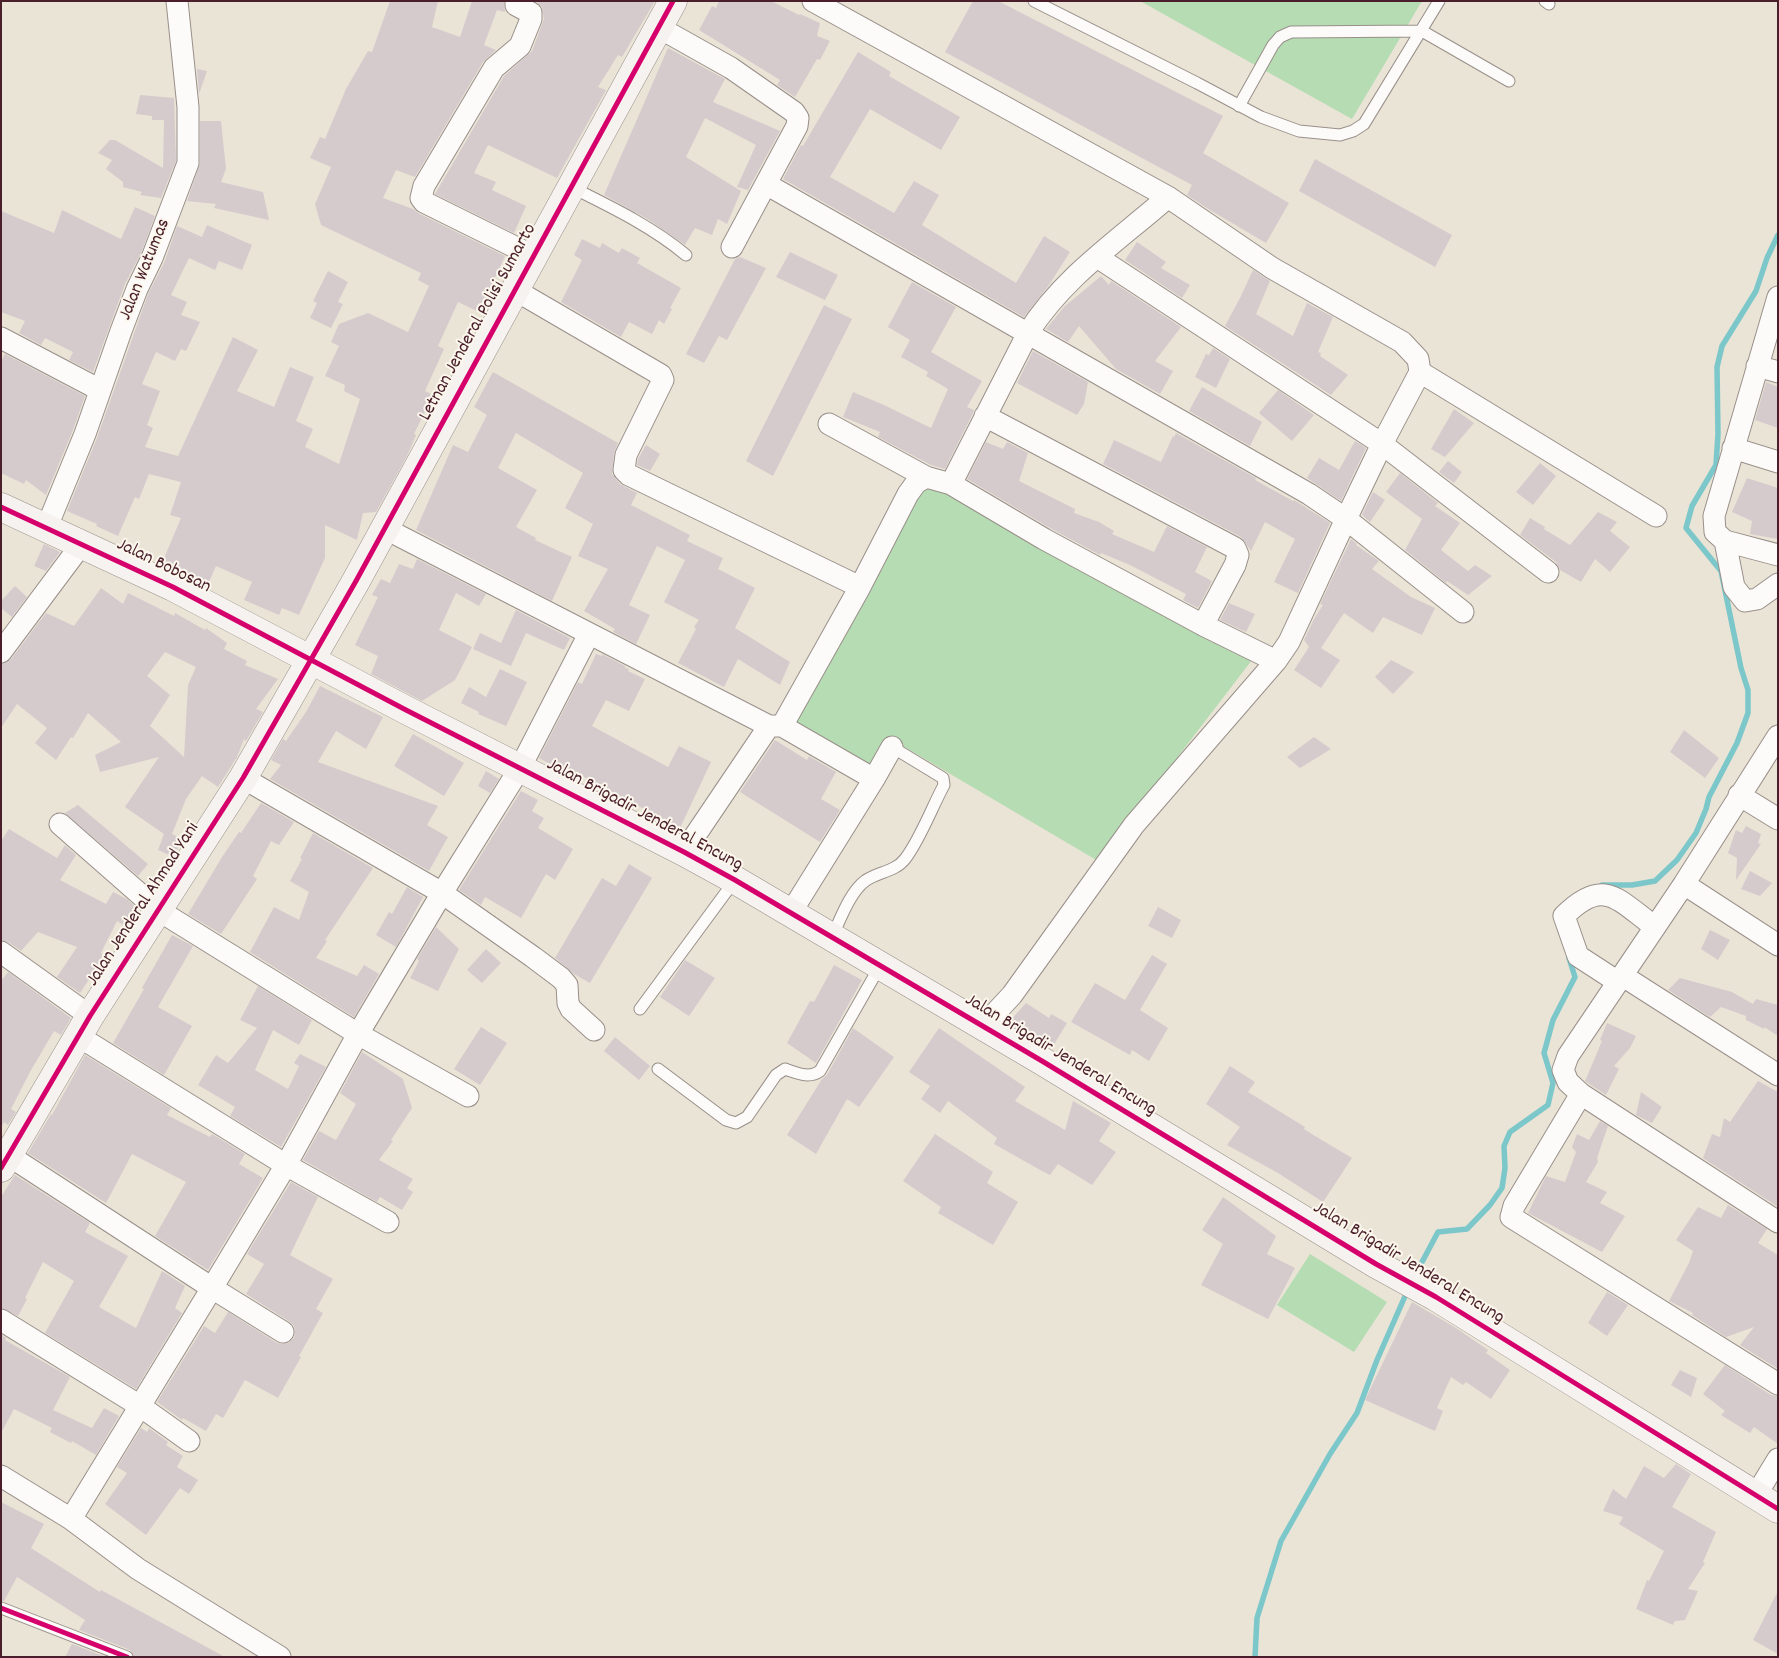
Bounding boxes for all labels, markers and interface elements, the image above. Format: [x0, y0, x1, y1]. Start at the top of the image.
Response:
street label: Jalan Watumas [115, 216, 177, 324]
street label: Letnan Jenderal Polisi Sumarto [415, 220, 543, 426]
street label: Jalan Bobosan [112, 534, 214, 600]
street label: Jalan Brigadir Jenderal Encung [542, 754, 746, 878]
street label: Jalan Jenderal Ahmad Yani [82, 819, 206, 991]
street label: Jalan Brigadir Jenderal Encung [960, 990, 1160, 1122]
street label: Jalan Brigadir Jenderal Encung [1308, 1198, 1508, 1330]

